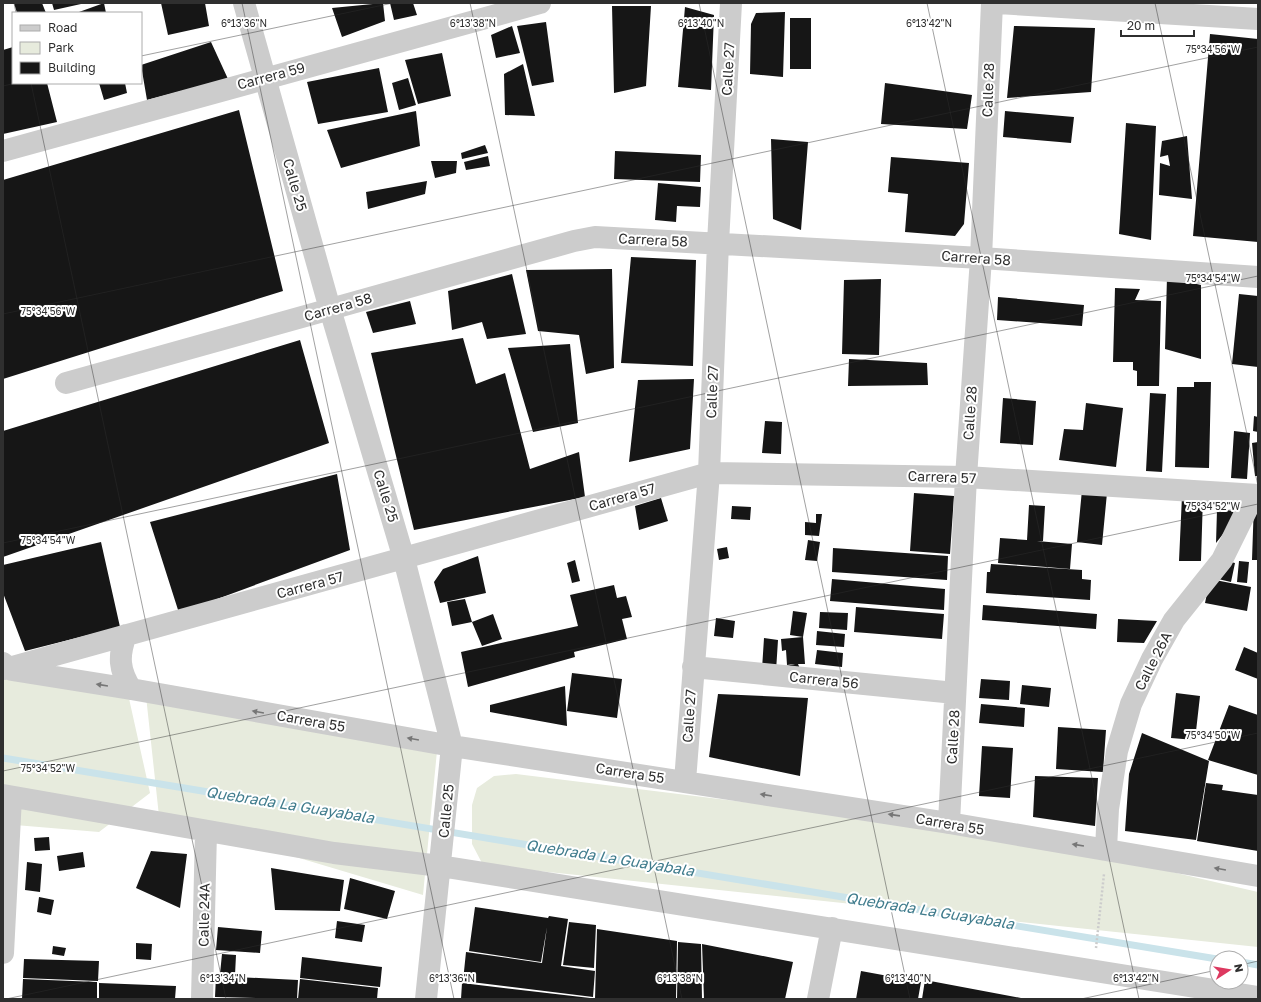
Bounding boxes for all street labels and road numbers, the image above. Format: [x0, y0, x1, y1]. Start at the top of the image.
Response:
street label: Calle 27 [718, 42, 737, 96]
street label: Carrera 59 [235, 58, 307, 93]
street label: Calle 28 [978, 62, 997, 118]
street label: Calle 25 [280, 157, 311, 213]
street label: Carrera 58 [618, 229, 688, 250]
street label: Carrera 58 [941, 247, 1011, 268]
street label: Carrera 58 [302, 289, 374, 324]
street label: Calle 27 [702, 365, 721, 419]
street label: Calle 28 [959, 385, 980, 441]
street label: Calle 25 [370, 467, 403, 524]
street label: Carrera 57 [907, 467, 977, 486]
street label: Carrera 57 [587, 479, 657, 514]
street label: Carrera 57 [275, 567, 345, 602]
street label: Calle 26A [1130, 628, 1175, 693]
street label: Carrera 56 [789, 667, 860, 692]
street label: Calle 27 [678, 689, 699, 743]
street label: Carrera 55 [275, 706, 347, 735]
street label: Calle 28 [943, 709, 962, 765]
street label: Carrera 55 [595, 759, 666, 786]
street label: Calle 25 [434, 783, 457, 839]
street label: Carrera 55 [914, 809, 986, 838]
street label: Calle 24A [194, 882, 213, 947]

